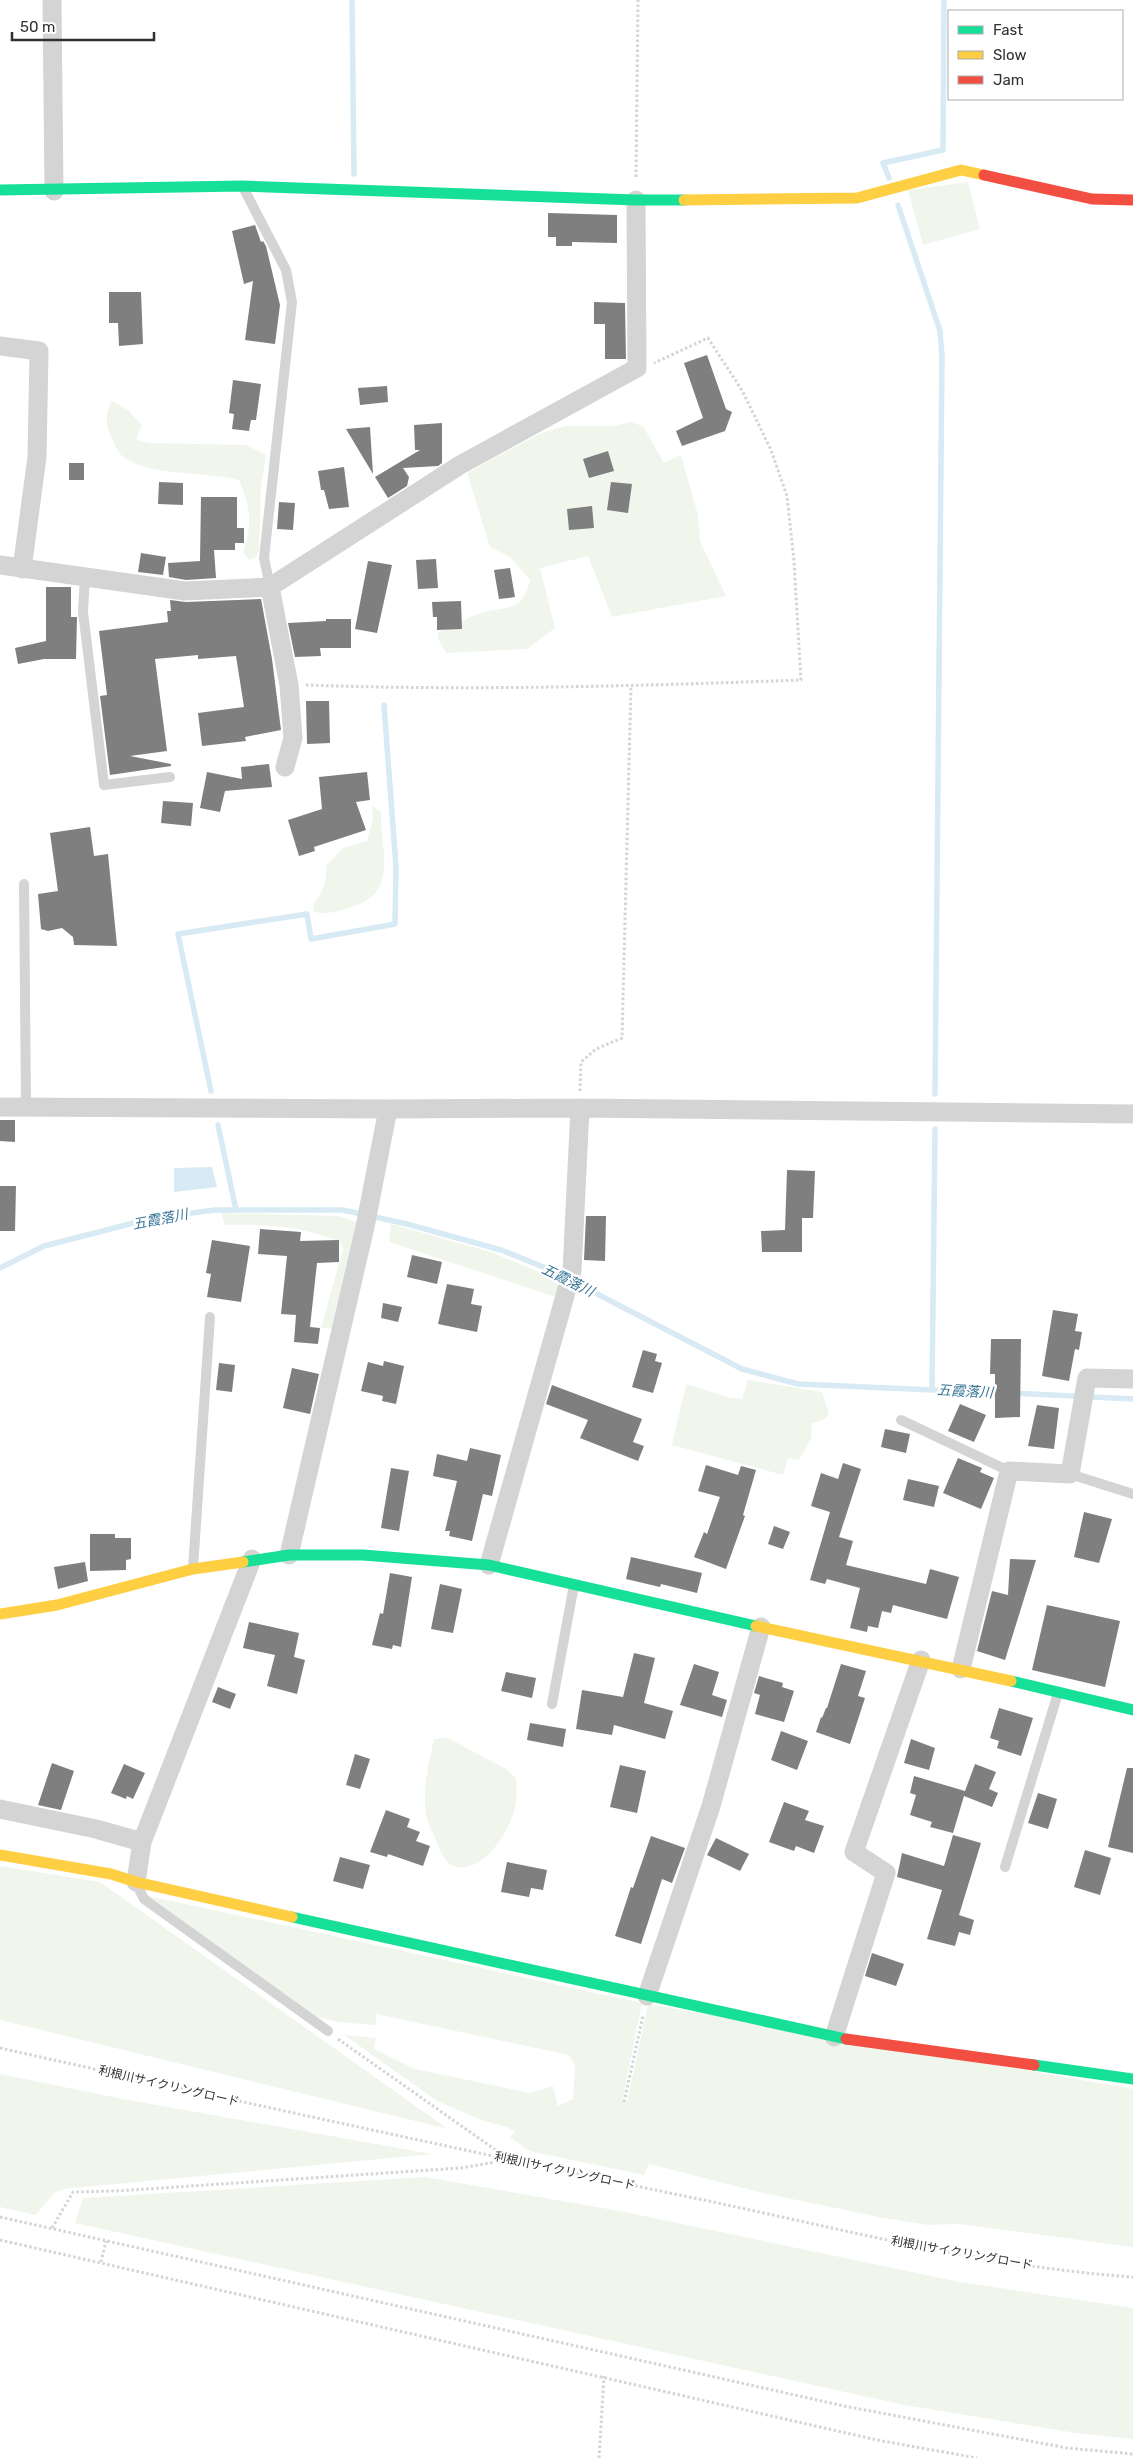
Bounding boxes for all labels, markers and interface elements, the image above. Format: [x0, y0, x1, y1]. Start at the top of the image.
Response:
scale bar [12, 10, 155, 42]
legend [948, 10, 1123, 100]
text: 50 m [20, 18, 55, 36]
text: Fast [993, 21, 1023, 39]
text: Slow [993, 46, 1026, 64]
text: Jam [993, 71, 1024, 89]
water label: 五霞落川 [131, 1205, 191, 1233]
water label: 五霞落川 [539, 1261, 598, 1301]
water label: 五霞落川 [937, 1382, 995, 1402]
street label: 利根川サイクリングロード [97, 2063, 241, 2109]
street label: 利根川サイクリングロード [493, 2149, 637, 2193]
street label: 利根川サイクリングロード [890, 2234, 1034, 2272]

